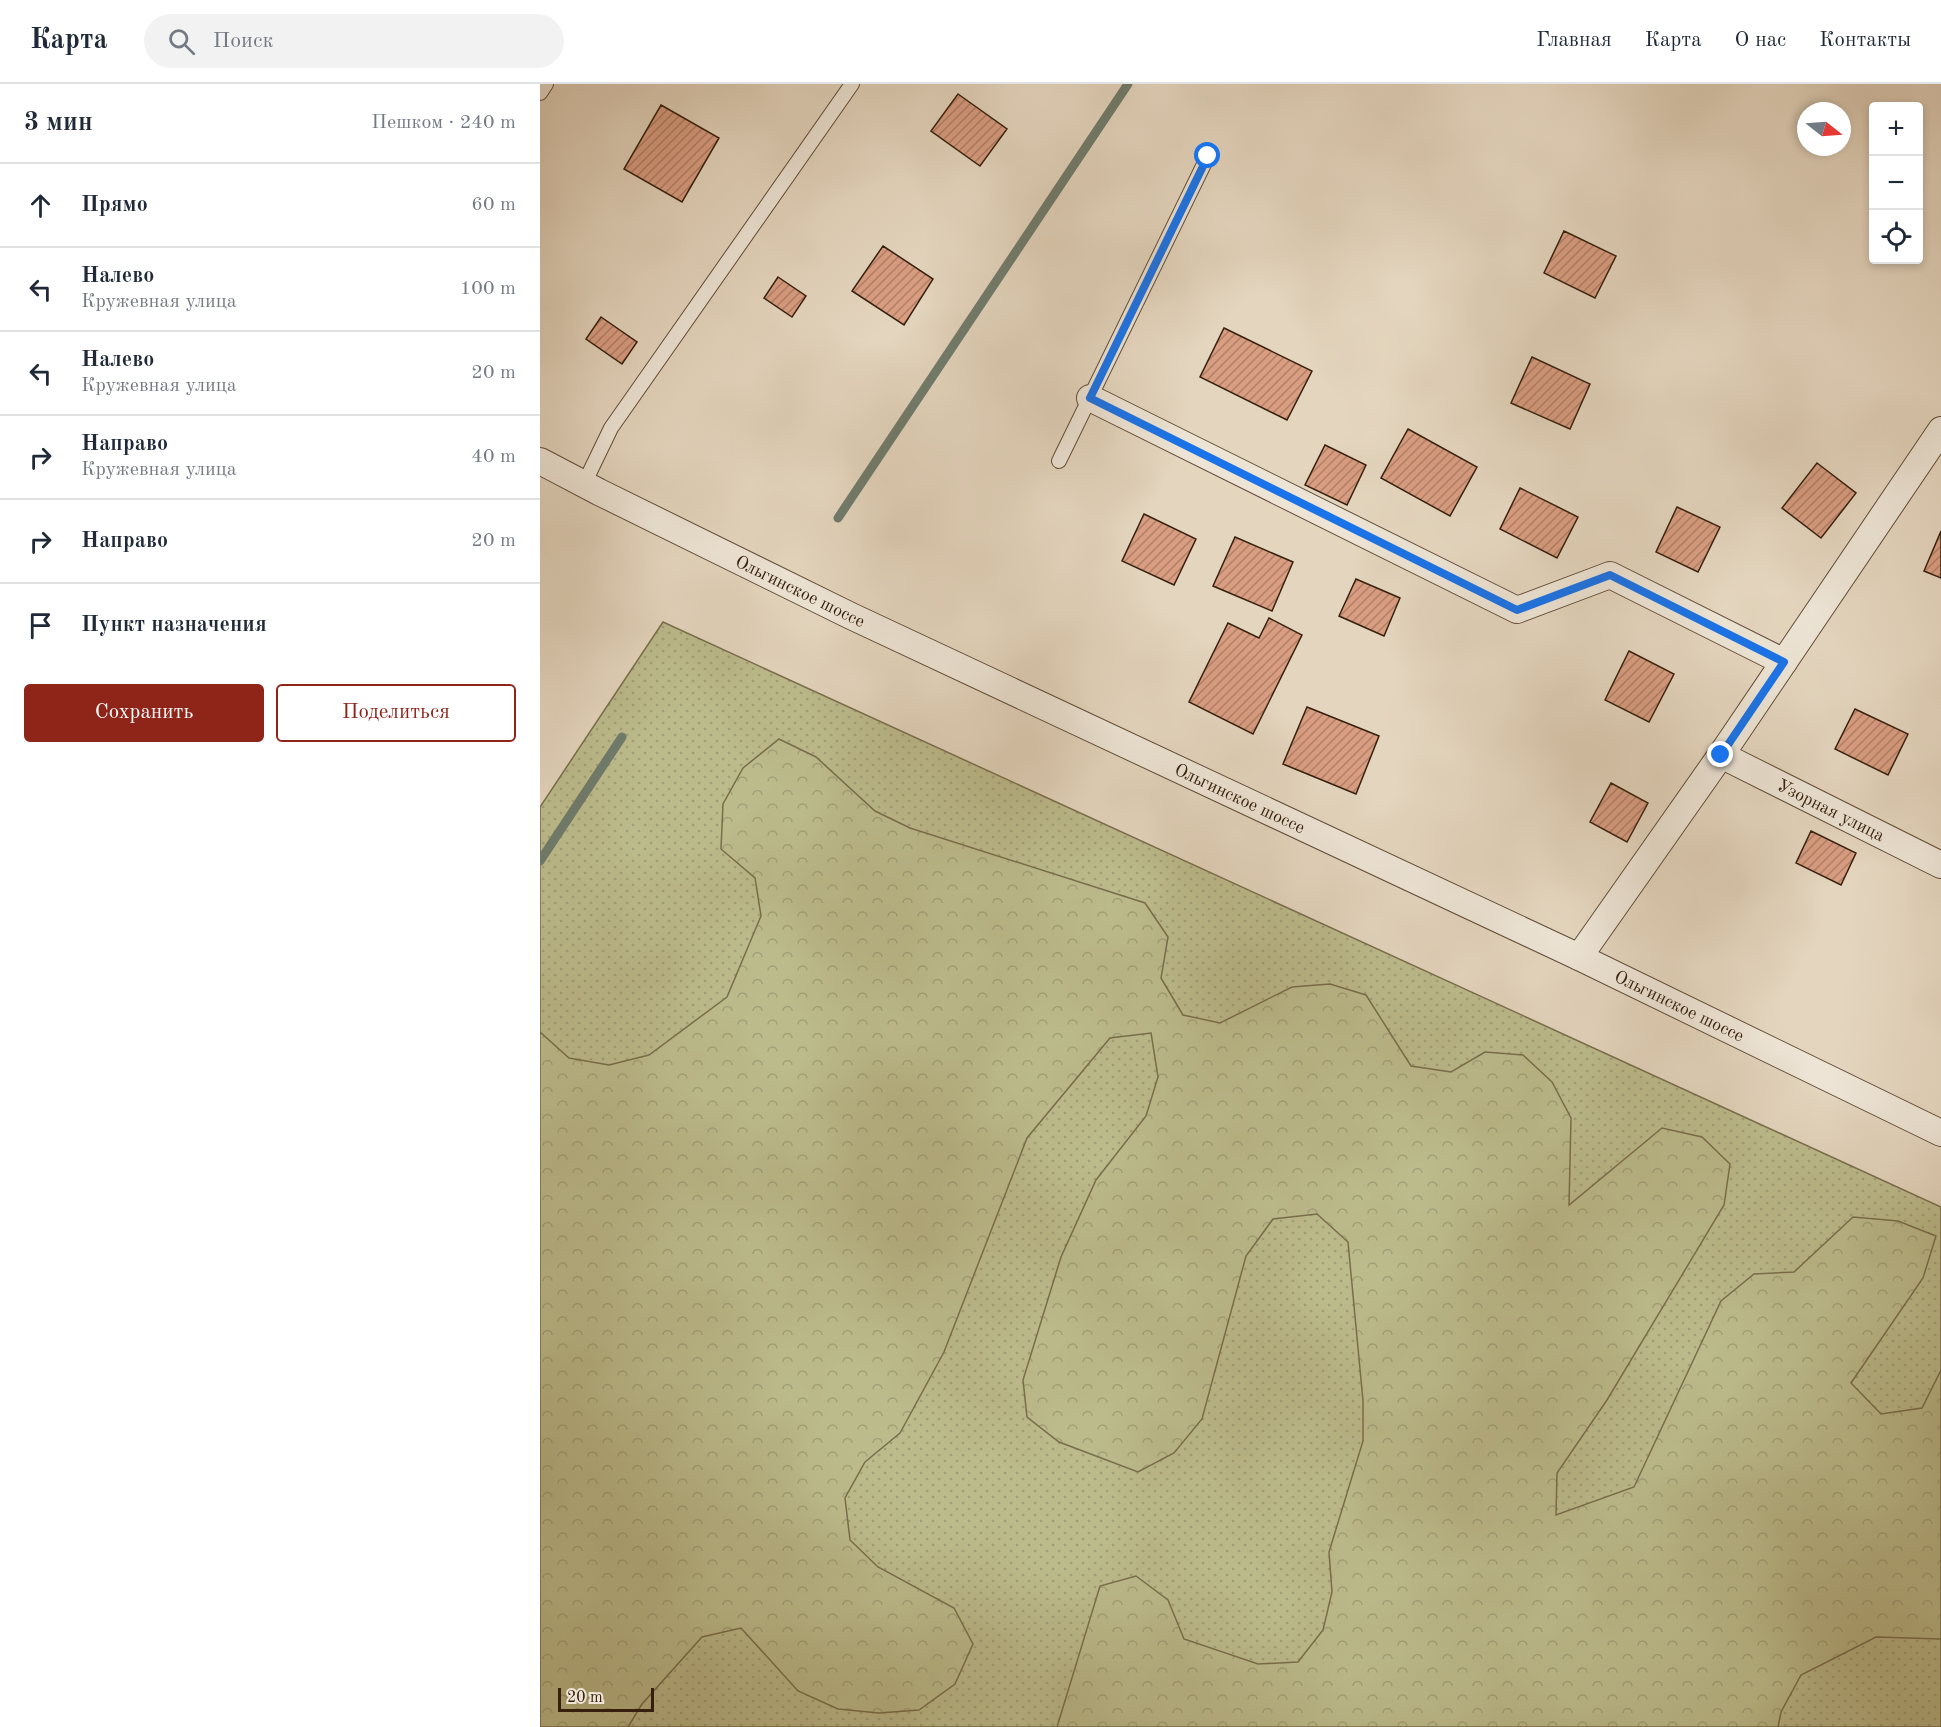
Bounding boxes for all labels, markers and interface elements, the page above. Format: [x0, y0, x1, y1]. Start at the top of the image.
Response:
search box [144, 14, 564, 68]
icon: search [165, 25, 198, 58]
text: Карта [30, 27, 108, 55]
text: Поиск [213, 30, 274, 52]
text: Главная [1536, 30, 1612, 51]
text: Карта [1645, 30, 1702, 51]
text: О нас [1735, 30, 1786, 51]
text: Контакты [1819, 30, 1911, 51]
north arrow [1797, 102, 1851, 156]
map controls [1869, 102, 1923, 264]
button: + [1869, 102, 1923, 156]
text: 3 мин [24, 110, 93, 136]
text: Пешком · 240 m [371, 113, 516, 133]
route start [1194, 142, 1220, 168]
button: − [1869, 156, 1923, 210]
icon: ahead [24, 189, 57, 222]
text: Прямо [81, 194, 148, 216]
text: 60 m [471, 195, 516, 215]
button: locate [1869, 210, 1923, 264]
text: Налево [81, 265, 154, 287]
icon: left [24, 273, 57, 306]
text: 100 m [460, 279, 516, 299]
text: Кружевная улица [81, 292, 237, 312]
text: Налево [81, 349, 154, 371]
icon: left [24, 357, 57, 390]
text: 20 m [471, 363, 516, 383]
text: Кружевная улица [81, 376, 237, 396]
text: Направо [81, 433, 168, 455]
icon: right [24, 441, 57, 474]
text: 40 m [471, 447, 516, 467]
text: Кружевная улица [81, 460, 237, 480]
icon: right [24, 525, 57, 558]
text: Направо [81, 530, 168, 552]
text: 20 m [471, 531, 516, 551]
street label: Ольгинское шоссе [732, 553, 867, 631]
icon: arrive [24, 609, 57, 642]
text: Пункт назначения [81, 614, 267, 636]
button: Сохранить [24, 684, 264, 742]
button: Поделиться [276, 684, 516, 742]
route end [1707, 741, 1733, 767]
street label: Ольгинское шоссе [1172, 761, 1308, 837]
street label: Узорная улица [1774, 777, 1887, 845]
street label: Ольгинское шоссе [1611, 968, 1747, 1046]
scale bar [558, 1685, 654, 1712]
text: 20 m [567, 1690, 603, 1706]

